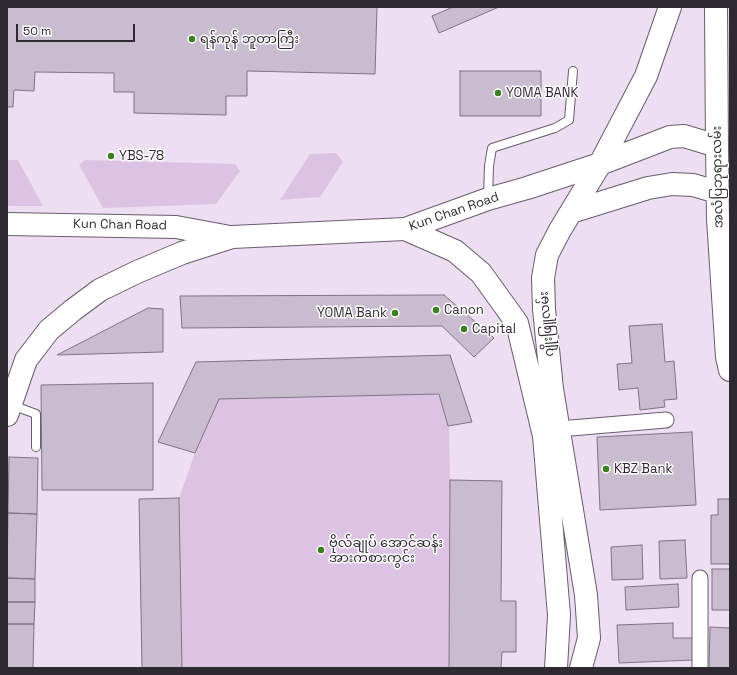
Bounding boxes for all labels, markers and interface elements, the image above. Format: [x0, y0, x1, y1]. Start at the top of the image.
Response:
scale bar [18, 16, 137, 42]
text: 50 m [23, 23, 51, 39]
place label: ရန်ကုန် ဘူတာကြီး [200, 31, 299, 47]
marker: ရန်ကုန် ဘူတာကြီး [187, 34, 197, 44]
place label: YOMA BANK [506, 85, 578, 101]
marker: YOMA BANK [493, 88, 503, 98]
street label: အလံပြဘုရားလမ်း [709, 126, 727, 228]
place label: YBS-78 [119, 148, 164, 164]
marker: YBS-78 [106, 151, 116, 161]
street label: Kun Chan Road [407, 189, 501, 235]
street label: Kun Chan Road [73, 216, 167, 234]
street label: ဂျိုးဖြူလမ်း [536, 291, 558, 357]
place label: Canon [444, 302, 484, 318]
place label: YOMA Bank [317, 305, 387, 321]
marker: Canon [431, 305, 441, 315]
marker: YOMA Bank [390, 308, 400, 318]
place label: Capital [472, 321, 516, 337]
marker: Capital [459, 324, 469, 334]
place label: KBZ Bank [614, 461, 672, 477]
marker: KBZ Bank [601, 464, 611, 474]
place label: ဗိုလ်ချုပ် အောင်ဆန်း အားကစားကွင်း [329, 535, 443, 566]
marker: ဗိုလ်ချုပ် အောင်ဆန်း အားကစားကွင်း [316, 545, 326, 555]

